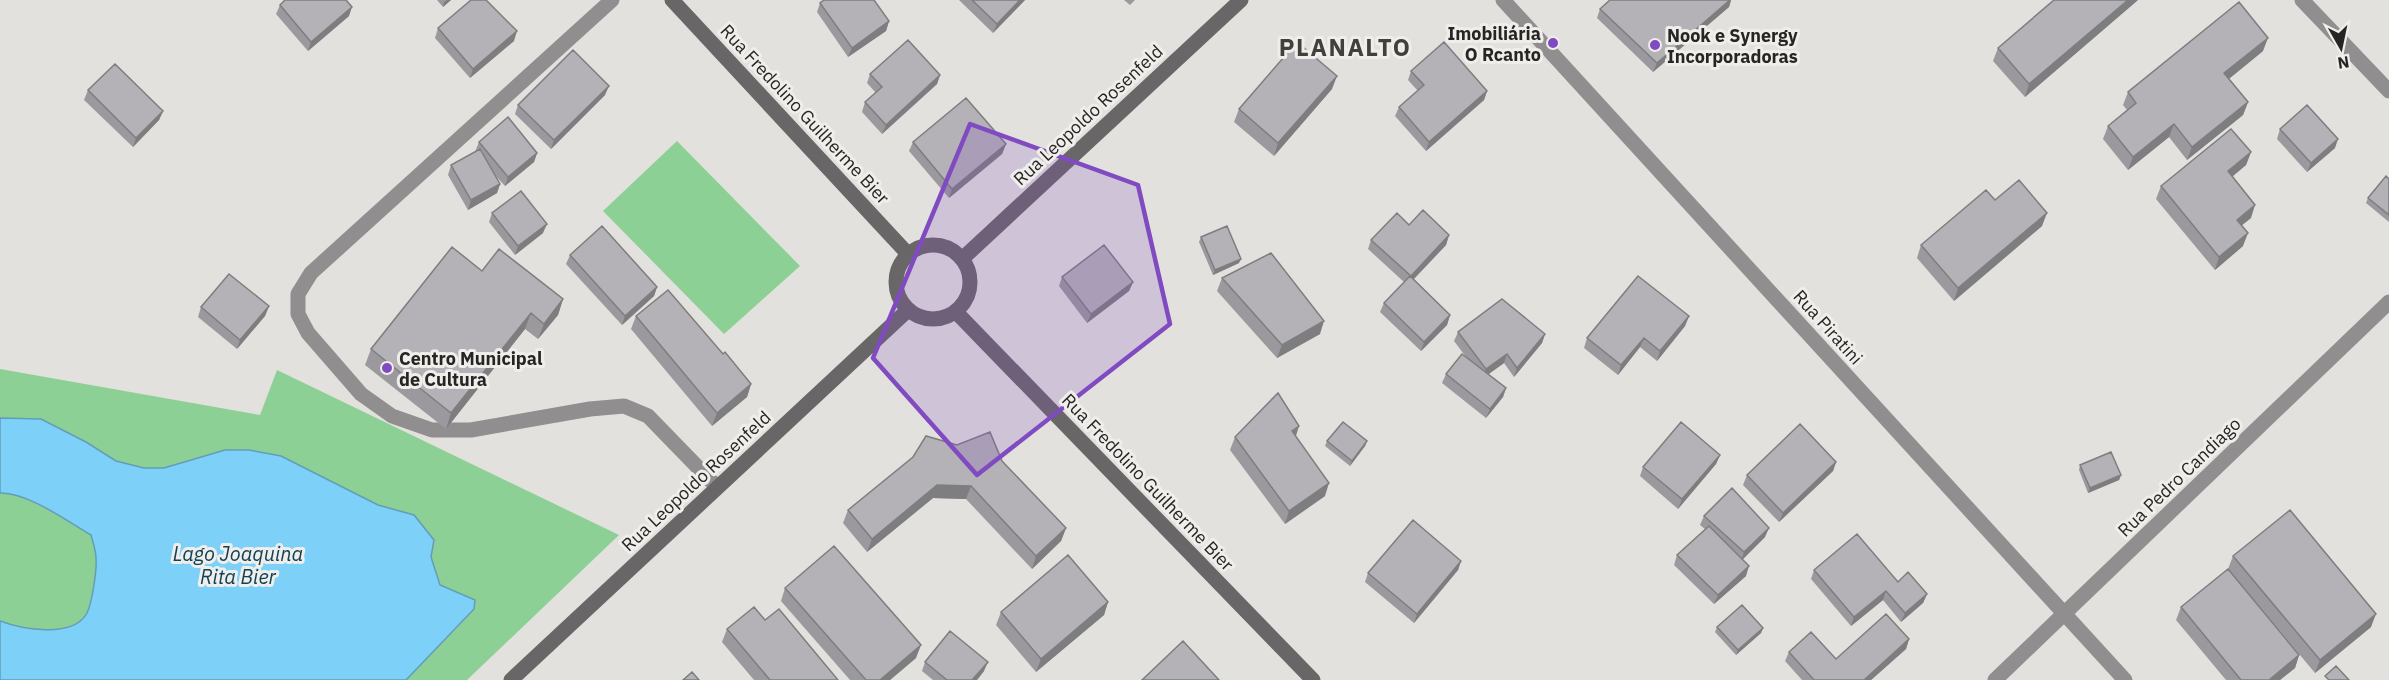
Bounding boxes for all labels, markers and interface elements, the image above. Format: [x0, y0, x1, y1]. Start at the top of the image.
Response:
north arrow [2311, 18, 2371, 78]
street label: Rua Fredolino Guilherme Bier [716, 19, 895, 209]
place label: Imobiliária O Rcanto [1447, 22, 1541, 66]
place label: Nook e Synergy Incorporadoras [1667, 24, 1798, 68]
district label: PLANALTO [1279, 31, 1411, 63]
marker: Imobiliária O Rcanto [1546, 36, 1560, 50]
marker: Nook e Synergy Incorporadoras [1648, 38, 1662, 52]
street label: Rua Leopoldo Rosenfeld [1009, 40, 1167, 190]
text: N [2336, 52, 2351, 74]
street label: Rua Piratini [1788, 285, 1868, 369]
place label: Centro Municipal de Cultura [399, 347, 543, 391]
marker: Centro Municipal de Cultura [380, 361, 394, 375]
street label: Rua Fredolino Guilherme Bier [1057, 389, 1239, 576]
street label: Rua Leopoldo Rosenfeld [617, 406, 775, 556]
street label: Rua Pedro Candiago [2113, 412, 2245, 542]
water label: Lago Joaquina Rita Bier [173, 540, 303, 590]

